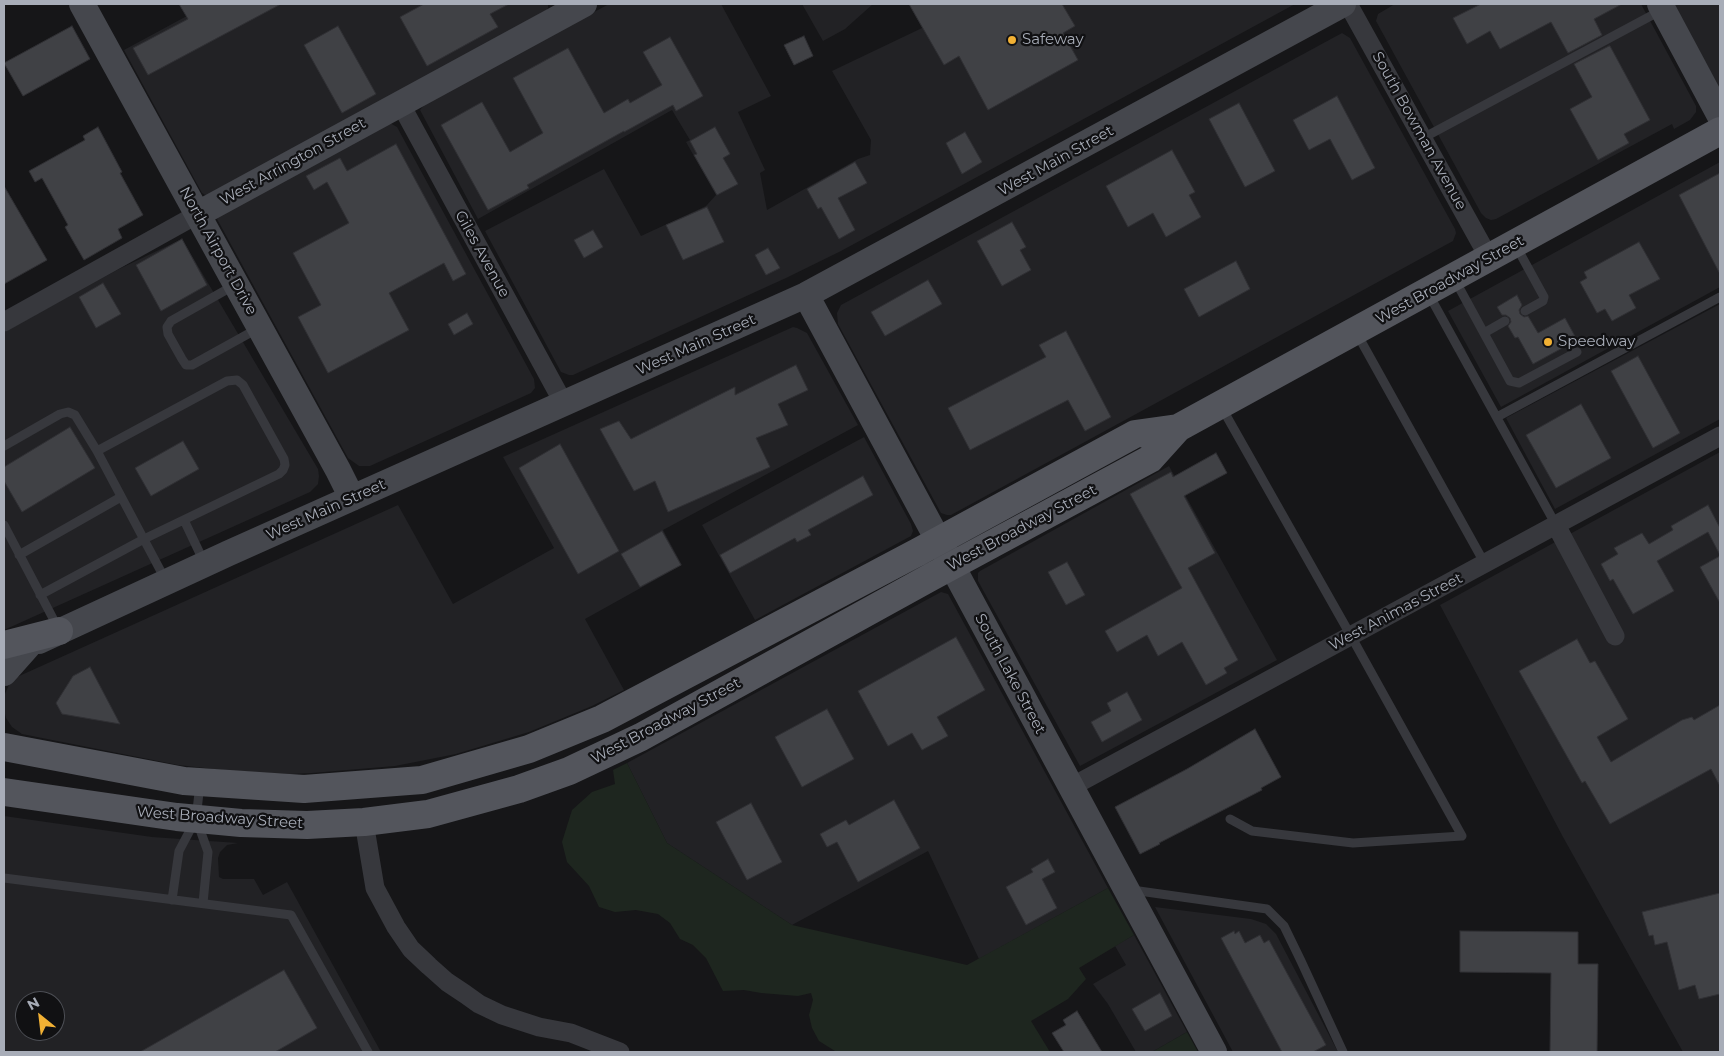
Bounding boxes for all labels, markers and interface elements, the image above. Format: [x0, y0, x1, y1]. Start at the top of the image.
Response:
place label: Safeway [1022, 31, 1084, 49]
marker: Safeway [1006, 34, 1018, 46]
street label: South Bowman Avenue [1368, 49, 1470, 213]
street label: West Arrington Street [217, 114, 369, 210]
street label: West Main Street [995, 122, 1117, 200]
street label: North Airport Drive [175, 184, 261, 318]
street label: Giles Avenue [451, 207, 513, 301]
street label: West Broadway Street [1373, 232, 1527, 328]
street label: West Main Street [633, 311, 759, 379]
place label: Speedway [1558, 333, 1635, 351]
marker: Speedway [1542, 336, 1554, 348]
street label: West Main Street [263, 476, 389, 544]
street label: West Broadway Street [944, 481, 1100, 575]
street label: West Animas Street [1326, 569, 1466, 655]
street label: South Lake Street [971, 611, 1049, 737]
street label: West Broadway Street [588, 674, 744, 768]
street label: West Broadway Street [136, 803, 304, 833]
north arrow [15, 991, 65, 1041]
text: N [24, 993, 43, 1014]

